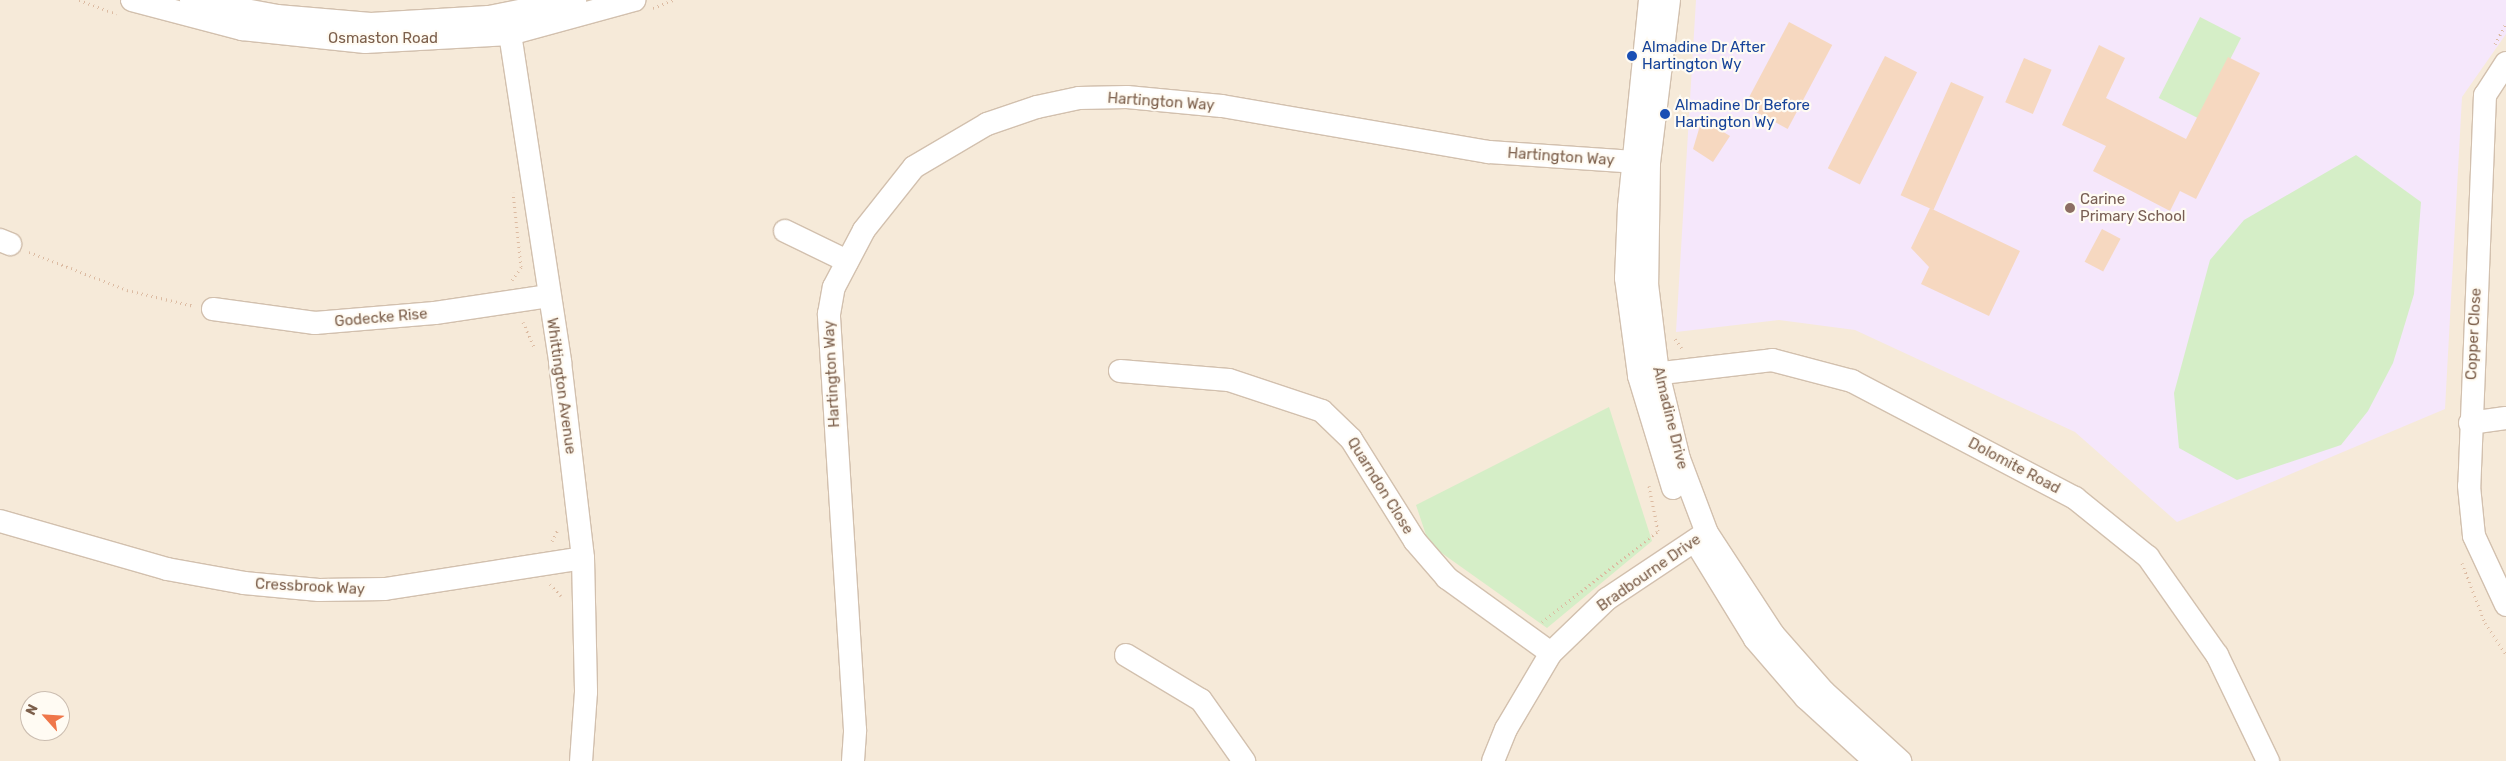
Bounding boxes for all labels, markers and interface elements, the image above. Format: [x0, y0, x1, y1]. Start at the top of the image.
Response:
street label: Osmaston Road [328, 30, 438, 48]
place label: Almadine Dr After Hartington Wy [1642, 38, 1766, 73]
marker: Almadine Dr After Hartington Wy [1626, 50, 1638, 62]
street label: Hartington Way [1107, 89, 1215, 115]
place label: Almadine Dr Before Hartington Wy [1675, 96, 1810, 131]
marker: Almadine Dr Before Hartington Wy [1659, 108, 1671, 120]
street label: Hartington Way [1507, 144, 1615, 170]
place label: Carine Primary School [2080, 190, 2186, 225]
marker: Carine Primary School [2064, 202, 2076, 214]
street label: Copper Close [2463, 287, 2485, 381]
street label: Godecke Rise [334, 305, 428, 331]
street label: Whittington Avenue [542, 316, 580, 456]
street label: Hartington Way [820, 320, 844, 428]
street label: Almadine Drive [1649, 365, 1691, 471]
street label: Quarndon Close [1343, 434, 1417, 538]
street label: Dolomite Road [1965, 434, 2063, 498]
street label: Bradbourne Drive [1594, 531, 1704, 615]
street label: Cressbrook Way [254, 575, 366, 599]
north arrow [20, 691, 70, 741]
text: N [22, 701, 42, 718]

